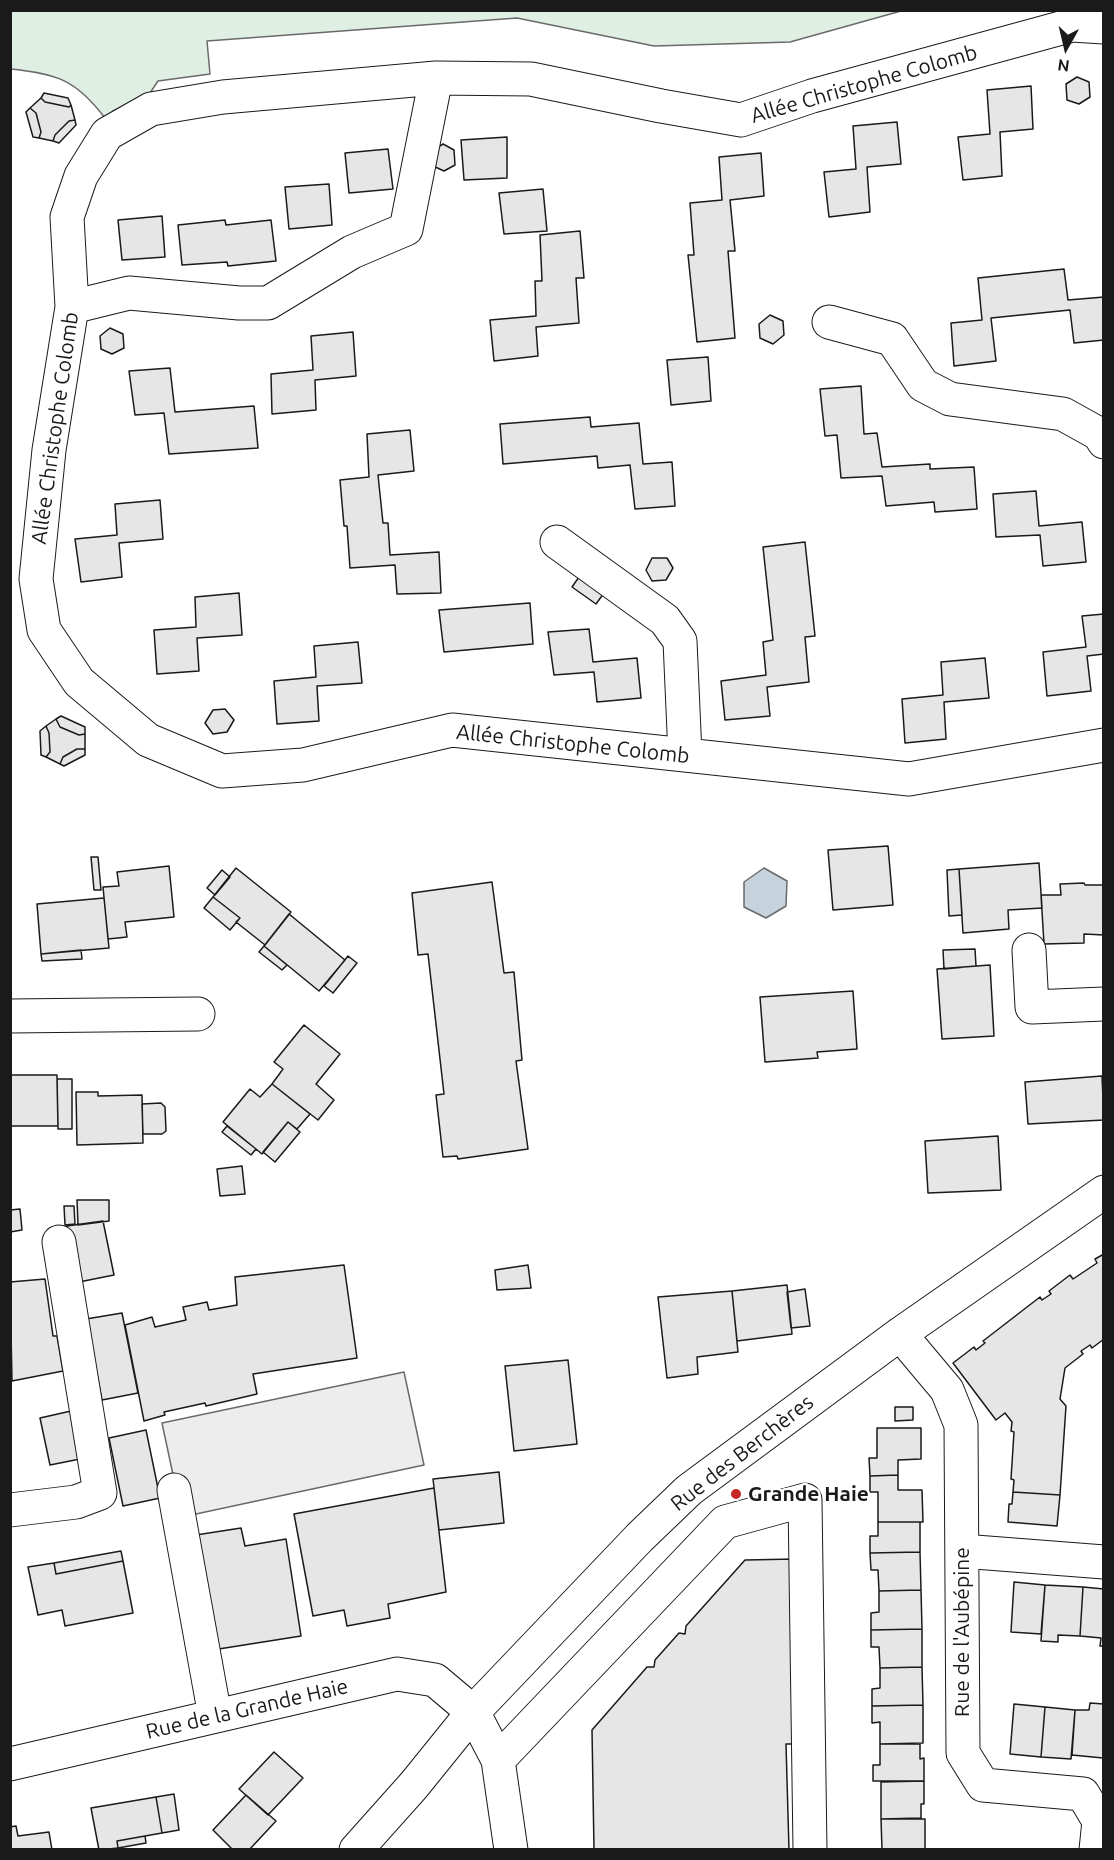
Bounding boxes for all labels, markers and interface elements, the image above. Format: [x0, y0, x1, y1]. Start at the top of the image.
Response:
north arrow [1036, 18, 1096, 78]
street label: Allée Christophe Colomb [748, 40, 980, 128]
text: N [1056, 56, 1071, 76]
street label: Allée Christophe Colomb [26, 310, 84, 546]
street label: Allée Christophe Colomb [455, 719, 691, 769]
street label: Rue des Berchères [666, 1389, 818, 1517]
place label: Grande Haie [748, 1481, 869, 1507]
marker: Grande Haie [729, 1487, 743, 1501]
street label: Rue de l'Aubépine [949, 1547, 975, 1717]
street label: Rue de la Grande Haie [143, 1673, 351, 1745]

